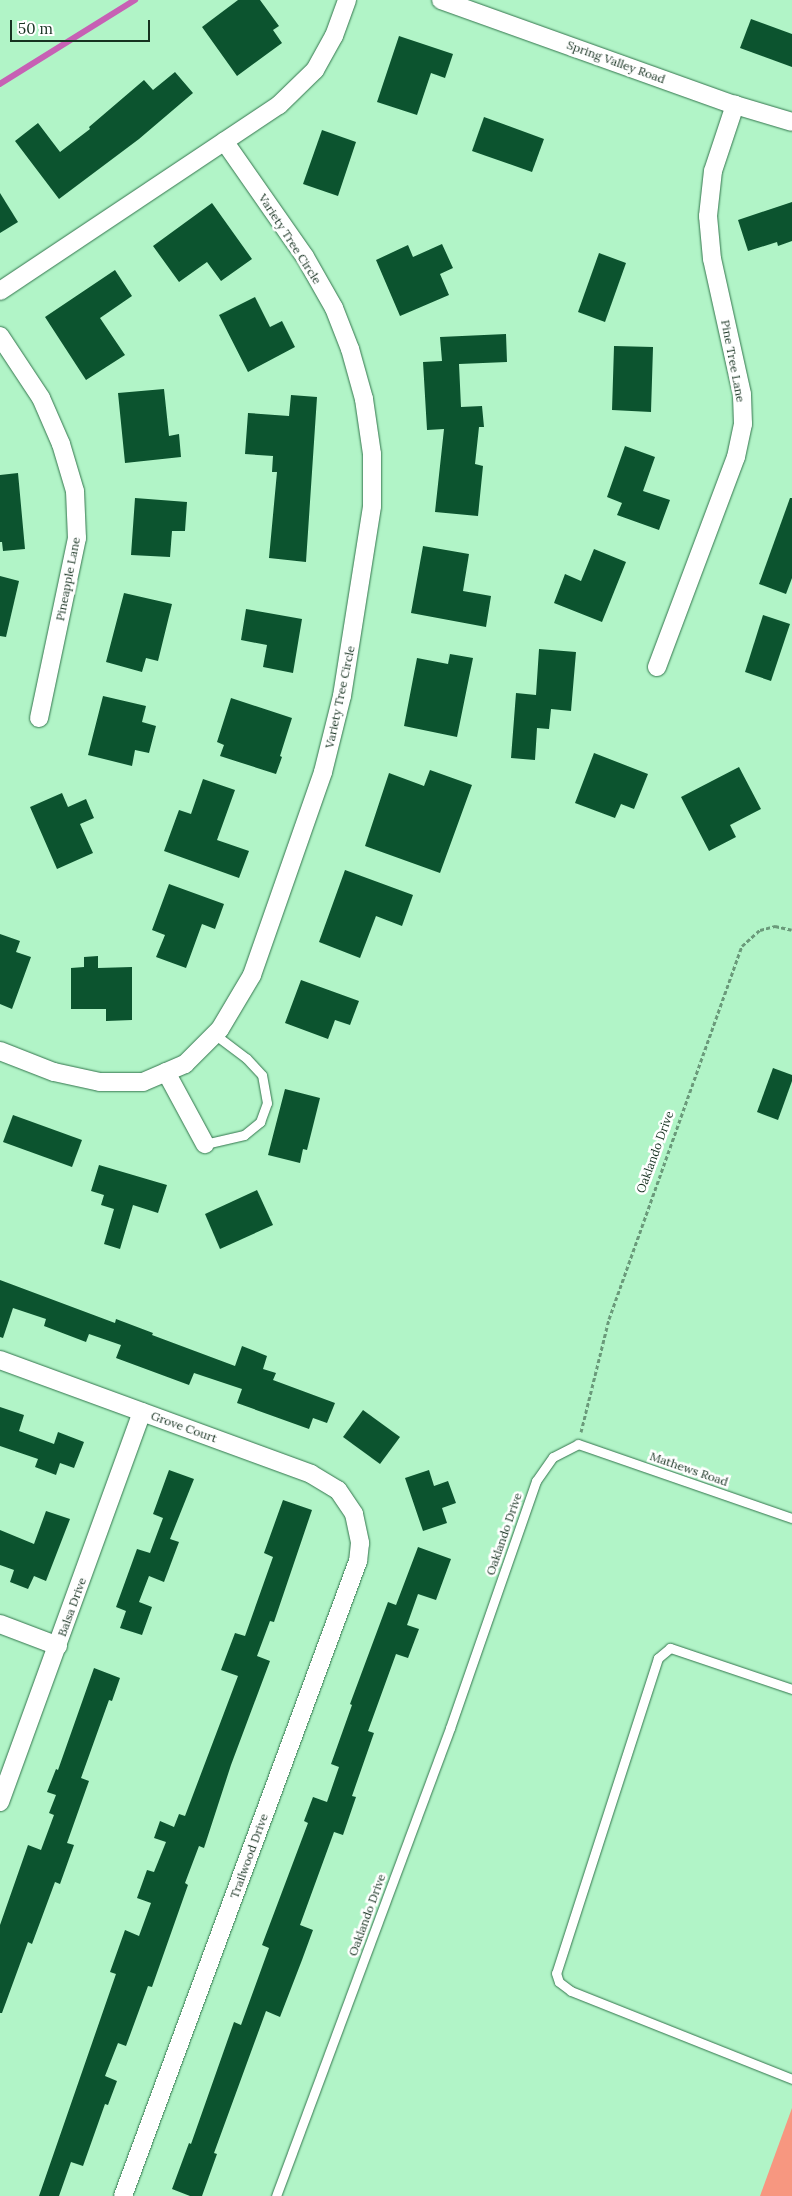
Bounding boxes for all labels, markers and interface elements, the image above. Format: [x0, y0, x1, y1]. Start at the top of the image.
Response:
scale bar [12, 10, 152, 42]
text: 50 m [18, 19, 53, 38]
street label: Spring Valley Road [565, 38, 667, 86]
street label: Variety Tree Circle [255, 191, 325, 287]
street label: Pine Tree Lane [718, 319, 748, 403]
street label: Pineapple Lane [53, 536, 83, 622]
street label: Variety Tree Circle [322, 644, 358, 750]
street label: Oaklando Drive [633, 1109, 677, 1195]
street label: Grove Court [149, 1408, 219, 1446]
street label: Mathews Road [648, 1449, 730, 1489]
street label: Oaklando Drive [483, 1491, 525, 1577]
street label: Balsa Drive [55, 1575, 89, 1639]
street label: Trailwood Drive [227, 1812, 271, 1900]
street label: Oaklando Drive [345, 1872, 389, 1958]

